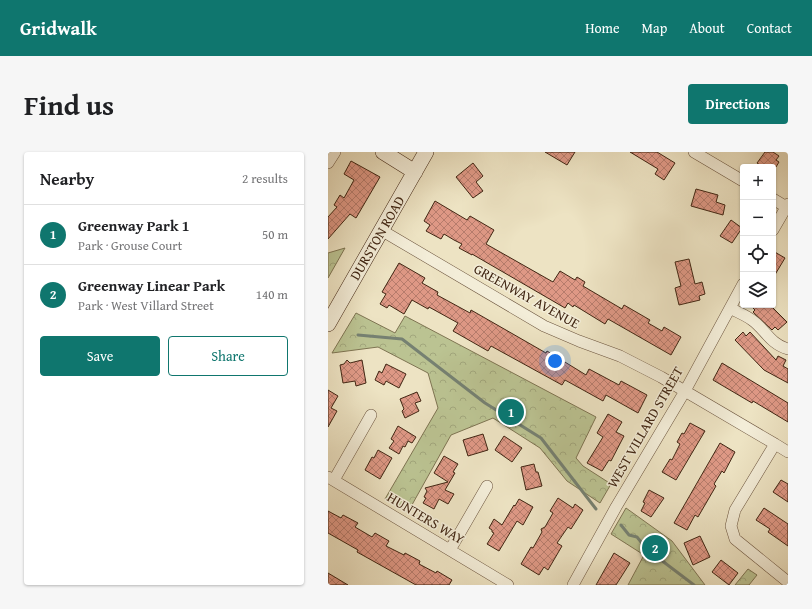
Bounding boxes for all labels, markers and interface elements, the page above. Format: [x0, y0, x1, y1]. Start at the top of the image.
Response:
text: Gridwalk [20, 14, 97, 42]
text: Home [585, 18, 620, 38]
text: Map [642, 18, 667, 38]
text: About [689, 18, 725, 38]
text: Contact [747, 18, 792, 38]
text: Find us [24, 84, 114, 125]
button: Directions [688, 84, 788, 124]
map controls [740, 164, 776, 308]
button: + [740, 164, 776, 200]
text: Nearby [40, 166, 94, 191]
text: 2 results [242, 169, 288, 188]
street label: DURSTON ROAD [345, 192, 409, 284]
button: − [740, 200, 776, 236]
text: Greenway Park 1 [78, 215, 190, 236]
text: 1 [50, 225, 56, 244]
text: 50 m [262, 225, 288, 244]
text: Park · Grouse Court [78, 236, 182, 255]
button: locate [740, 236, 776, 272]
street label: GREENWAY AVENUE [470, 259, 584, 333]
button: layers [740, 272, 776, 308]
text: Greenway Linear Park [78, 275, 225, 296]
text: 2 [50, 285, 56, 304]
text: 140 m [256, 285, 288, 304]
text: Park · West Villard Street [78, 296, 214, 315]
button: Save [40, 336, 160, 376]
button: Share [168, 336, 288, 376]
your location [545, 351, 565, 371]
street label: WEST VILLARD STREET [602, 363, 688, 491]
pin: 1 [498, 397, 524, 427]
street label: HUNTERS WAY [384, 487, 469, 549]
pin: 2 [642, 533, 668, 563]

